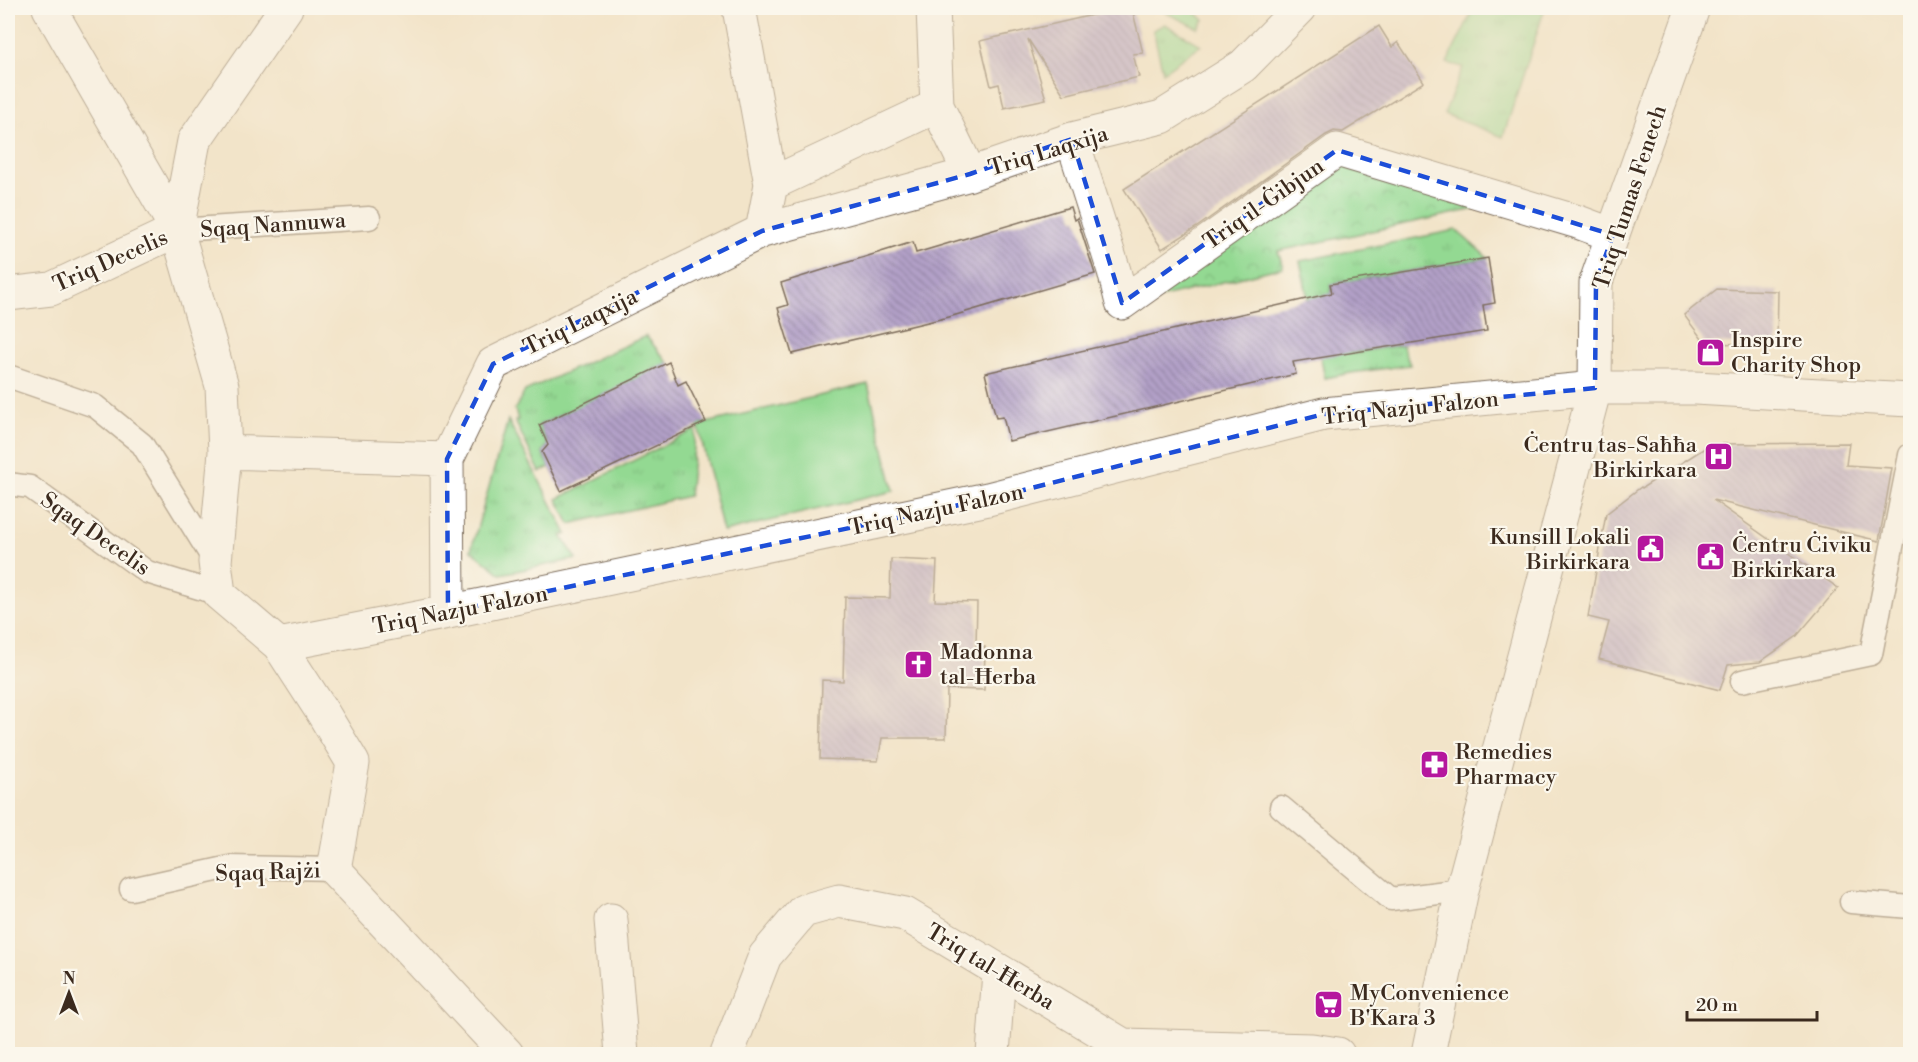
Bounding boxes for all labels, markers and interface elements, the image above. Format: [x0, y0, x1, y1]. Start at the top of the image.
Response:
street label: Triq Tumas Fenech [1588, 102, 1673, 293]
street label: Triq Laqxija [985, 120, 1112, 182]
street label: Triq il-Ġibjun [1198, 152, 1329, 256]
street label: Sqaq Nannuwa [199, 207, 348, 244]
street label: Triq Decelis [49, 224, 172, 299]
street label: Triq Laqxija [519, 283, 643, 362]
place label: Inspire Charity Shop [1731, 327, 1861, 379]
shop icon: Inspire Charity Shop [1694, 336, 1726, 368]
street label: Triq Nazju Falzon [1320, 386, 1500, 431]
place label: Ċentru tas-Saħħa Birkirkara [1523, 431, 1698, 484]
hospital icon: Ċentru tas-Saħħa Birkirkara [1702, 441, 1734, 473]
street label: Triq Nazju Falzon [847, 479, 1026, 542]
street label: Sqaq Decelis [35, 487, 155, 582]
place label: Kunsill Lokali Birkirkara [1489, 524, 1631, 576]
place label: Ċentru Ċiviku Birkirkara [1731, 531, 1872, 584]
public building icon: Kunsill Lokali Birkirkara [1635, 533, 1667, 565]
public building icon: Ċentru Ċiviku Birkirkara [1695, 541, 1727, 573]
street label: Triq Nazju Falzon [370, 580, 550, 641]
place label: Madonna tal-Ħerba [940, 639, 1037, 691]
church icon: Madonna tal-Ħerba [903, 648, 935, 680]
place label: Remedies Pharmacy [1455, 739, 1557, 791]
pharmacy icon: Remedies Pharmacy [1418, 748, 1450, 780]
street label: Sqaq Rajżi [215, 857, 321, 888]
street label: Triq tal-Ħerba [921, 918, 1060, 1017]
north arrow [39, 963, 99, 1023]
text: N [63, 969, 76, 989]
place label: MyConvenience B'Kara 3 [1349, 980, 1509, 1032]
scale bar [1687, 984, 1818, 1022]
supermarket icon: MyConvenience B'Kara 3 [1313, 989, 1345, 1021]
text: 20 m [1696, 994, 1738, 1017]

